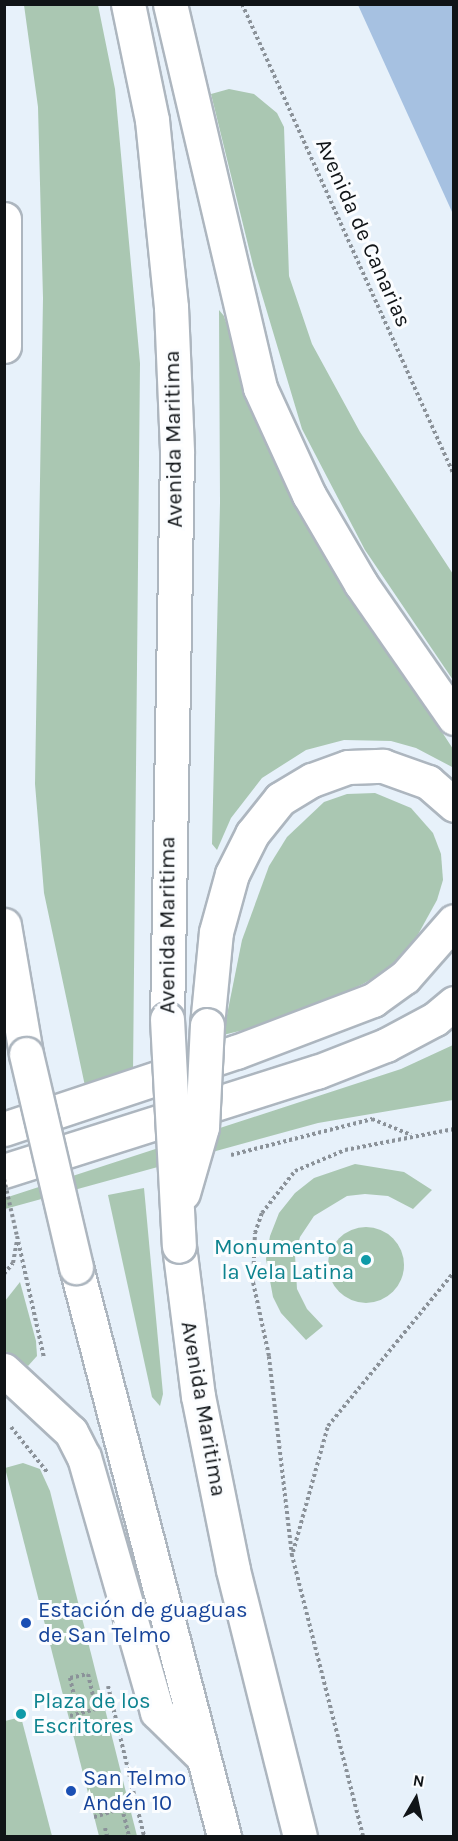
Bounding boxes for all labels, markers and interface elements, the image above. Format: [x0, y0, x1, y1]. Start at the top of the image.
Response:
street label: Avenida de Canarias [310, 135, 416, 331]
street label: Avenida Maritima [159, 350, 189, 528]
street label: Avenida Maritima [155, 836, 181, 1014]
place label: Monumento a la Vela Latina [214, 1234, 354, 1286]
marker: Monumento a la Vela Latina [359, 1253, 373, 1267]
street label: Avenida Maritima [175, 1319, 231, 1499]
place label: Estación de guaguas de San Telmo [38, 1597, 248, 1648]
marker: Estación de guaguas de San Telmo [19, 1616, 33, 1630]
place label: Plaza de los Escritores [33, 1688, 151, 1740]
marker: Plaza de los Escritores [14, 1707, 28, 1721]
place label: San Telmo Andén 10 [83, 1765, 186, 1816]
north arrow [386, 1769, 446, 1829]
text: N [412, 1770, 426, 1791]
marker: San Telmo Andén 10 [64, 1784, 78, 1798]

